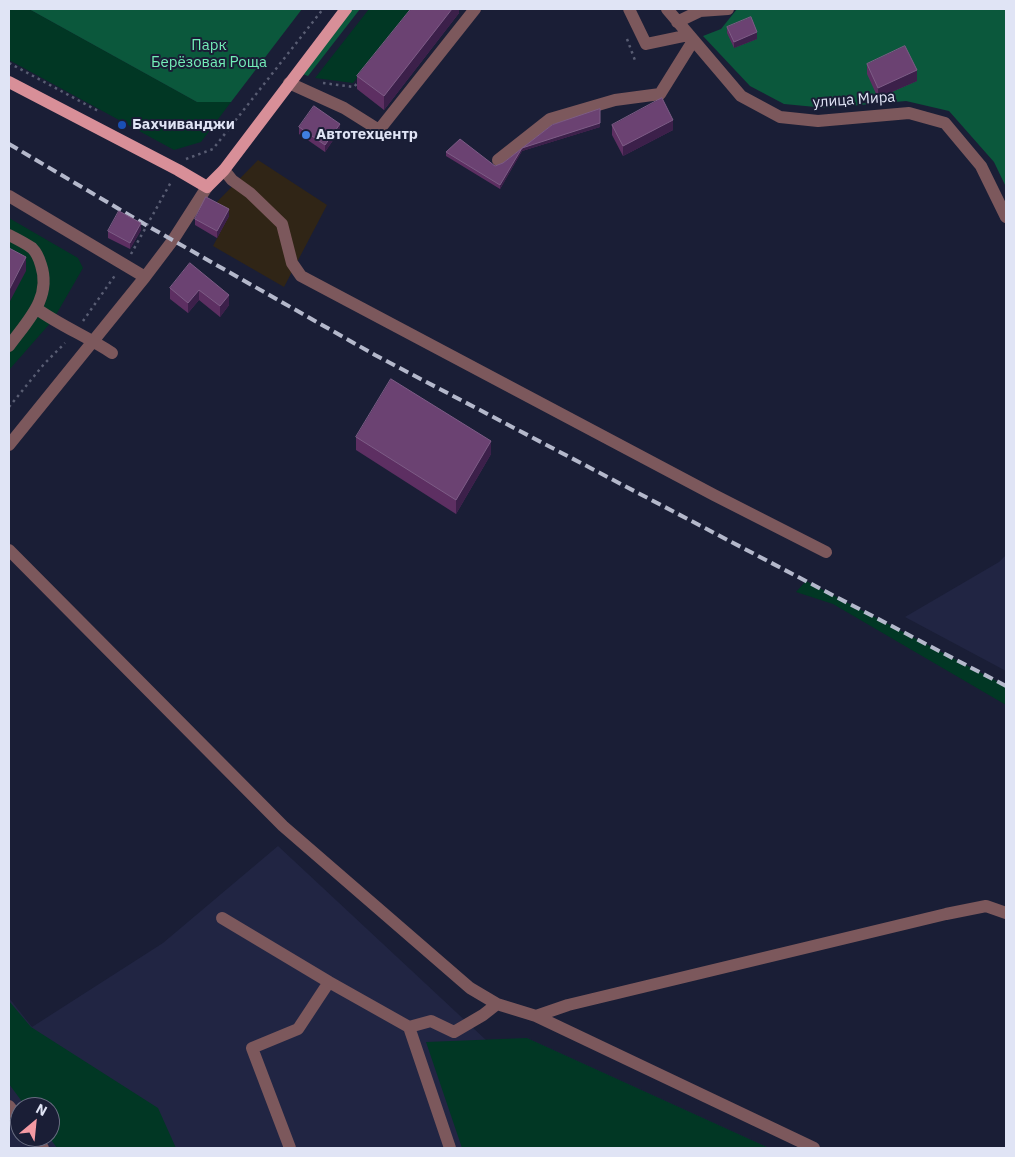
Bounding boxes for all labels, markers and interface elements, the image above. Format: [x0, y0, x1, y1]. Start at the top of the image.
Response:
park label: Парк Берёзовая Роща [151, 37, 267, 72]
street label: улица Мира [812, 88, 896, 112]
place label: Бахчиванджи [132, 116, 235, 134]
marker: Бахчиванджи [116, 119, 128, 131]
place label: Автотехцентр [316, 126, 418, 144]
marker: Автотехцентр [300, 129, 312, 141]
north arrow [10, 1097, 60, 1147]
text: N [33, 1099, 50, 1120]

